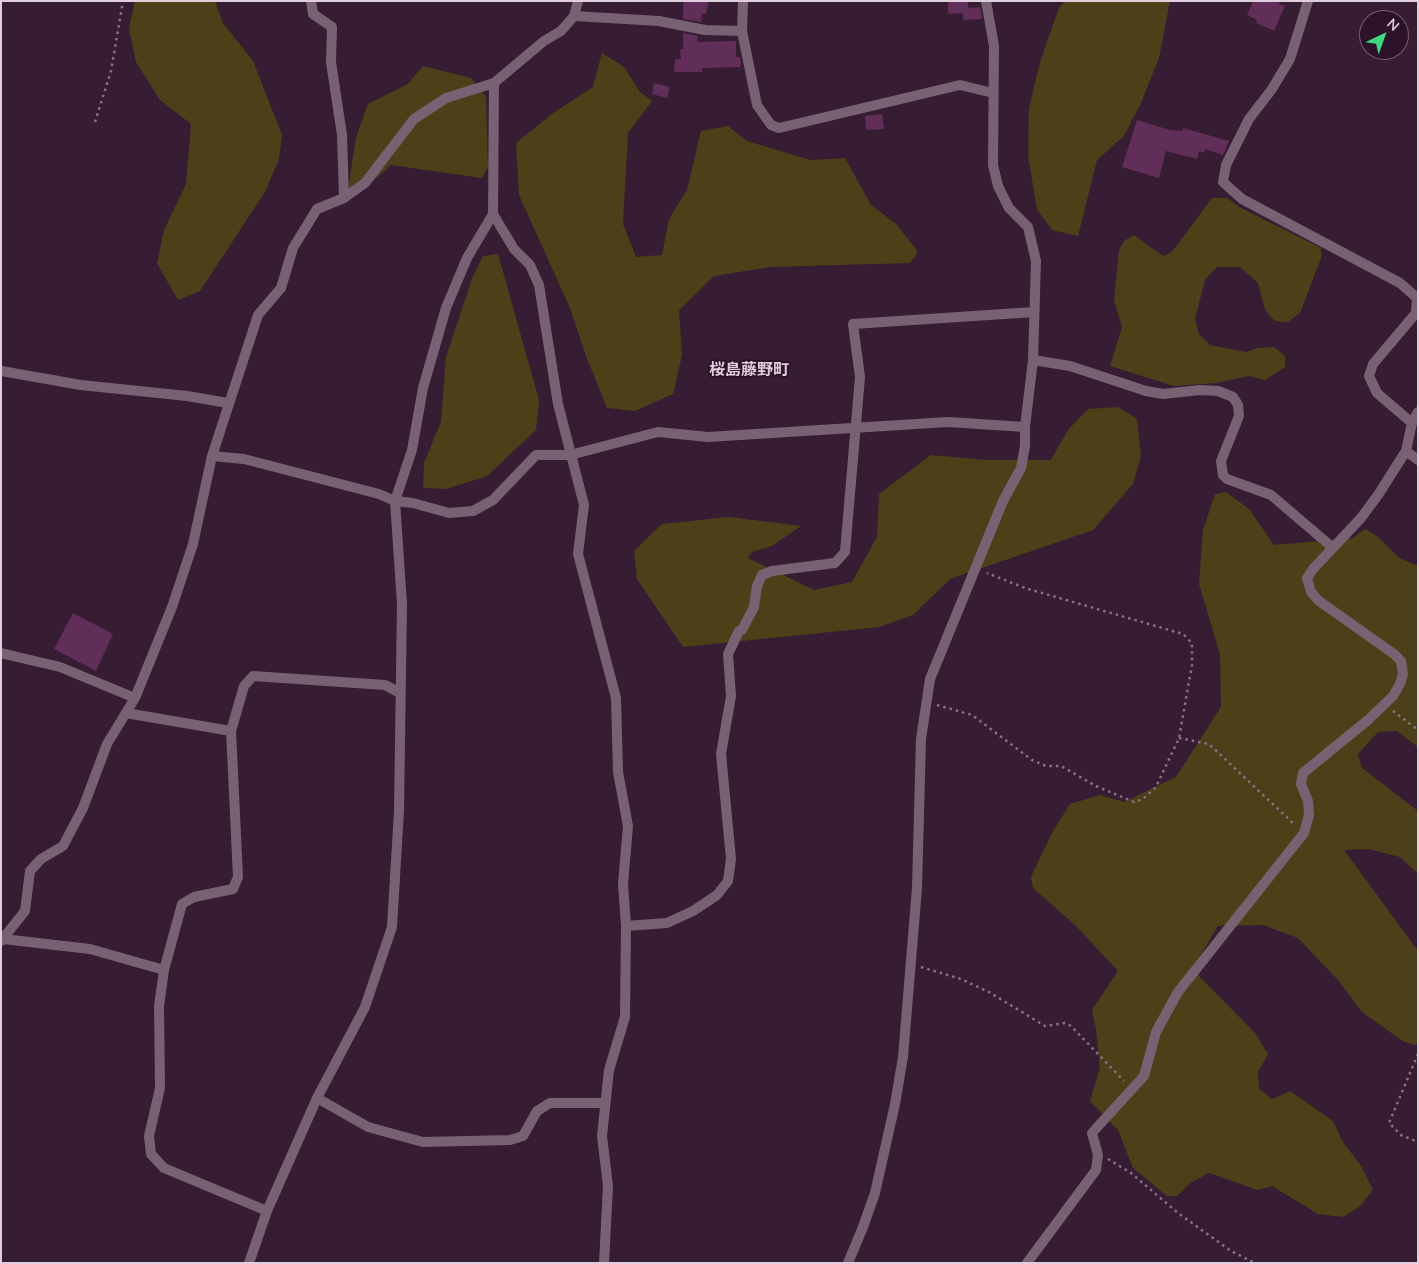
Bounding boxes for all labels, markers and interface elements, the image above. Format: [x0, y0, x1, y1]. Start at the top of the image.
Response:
north arrow [1359, 10, 1409, 60]
text: N [1383, 14, 1403, 35]
district label: 桜島藤野町 [709, 360, 789, 380]

